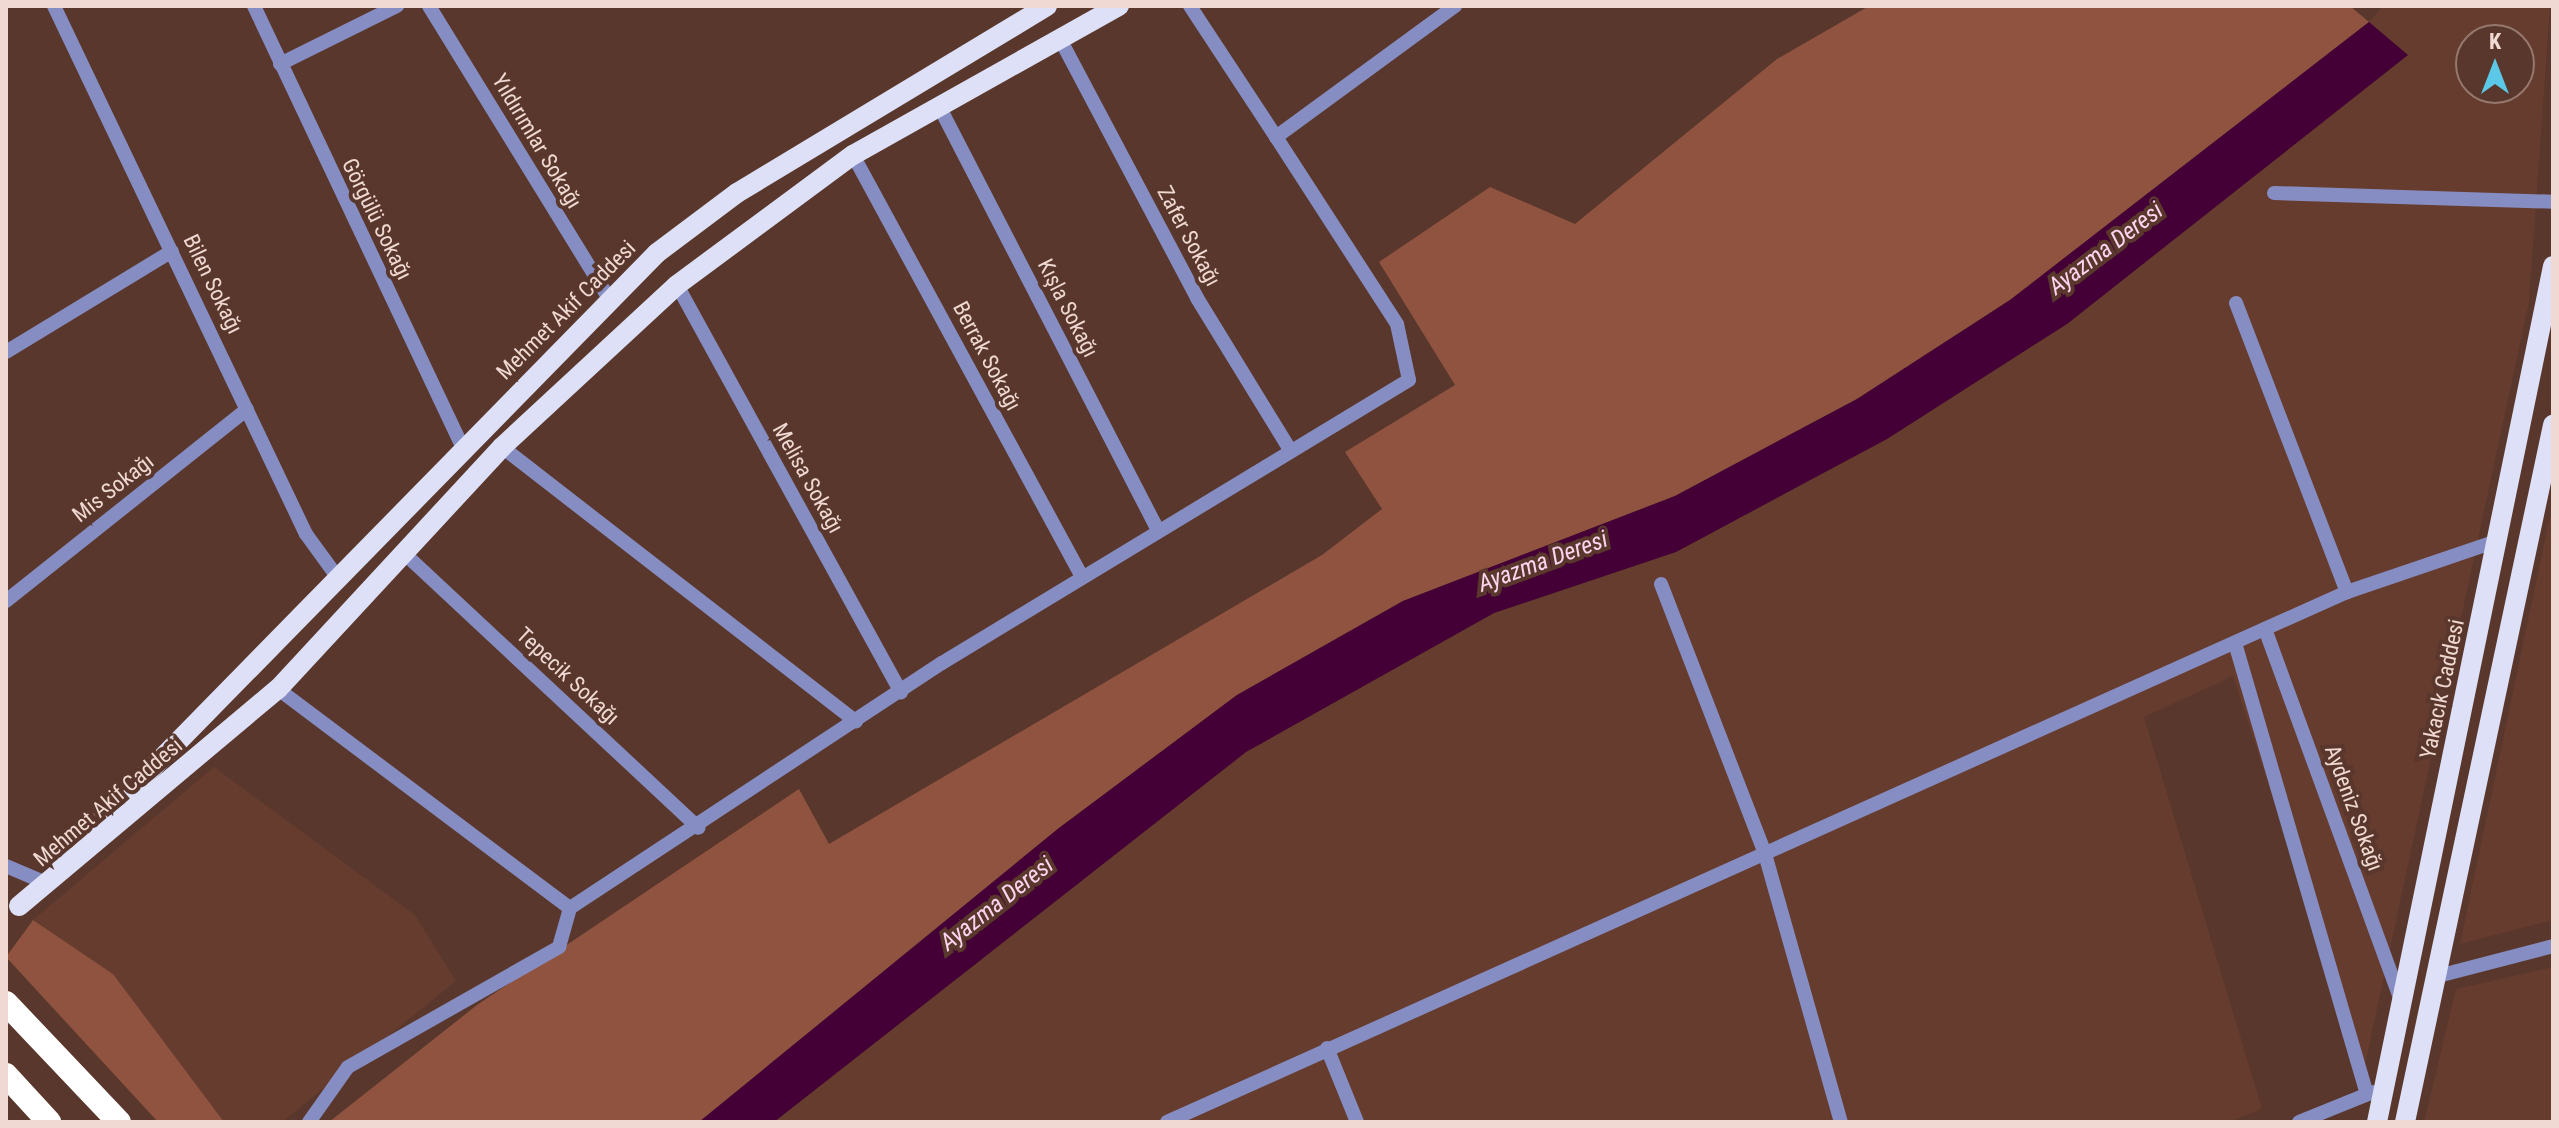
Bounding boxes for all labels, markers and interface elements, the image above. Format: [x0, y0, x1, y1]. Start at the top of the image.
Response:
north arrow [2455, 24, 2535, 104]
text: K [2489, 29, 2501, 54]
street label: Yıldırımlar Sokağı [486, 69, 588, 213]
street label: Görgülü Sokağı [336, 154, 418, 284]
street label: Zafer Sokağı [1152, 181, 1226, 291]
water label: Ayazma Deresi [2043, 197, 2169, 301]
street label: Bilen Sokağı [178, 230, 248, 338]
street label: Mehmet Akif Caddesi [491, 235, 641, 385]
street label: Kışla Sokağı [1032, 254, 1104, 362]
street label: Berrak Sokağı [947, 297, 1027, 415]
street label: Melisa Sokağı [767, 418, 849, 538]
street label: Mis Sokağı [67, 448, 159, 528]
water label: Ayazma Deresi [1474, 525, 1612, 599]
street label: Yakacık Caddesi [2414, 617, 2470, 761]
street label: Tepecik Sokağı [511, 622, 625, 730]
street label: Mehmet Akif Caddesi [28, 732, 188, 872]
street label: Aydeniz Sokağı [2319, 742, 2389, 874]
water label: Ayazma Deresi [935, 851, 1059, 957]

